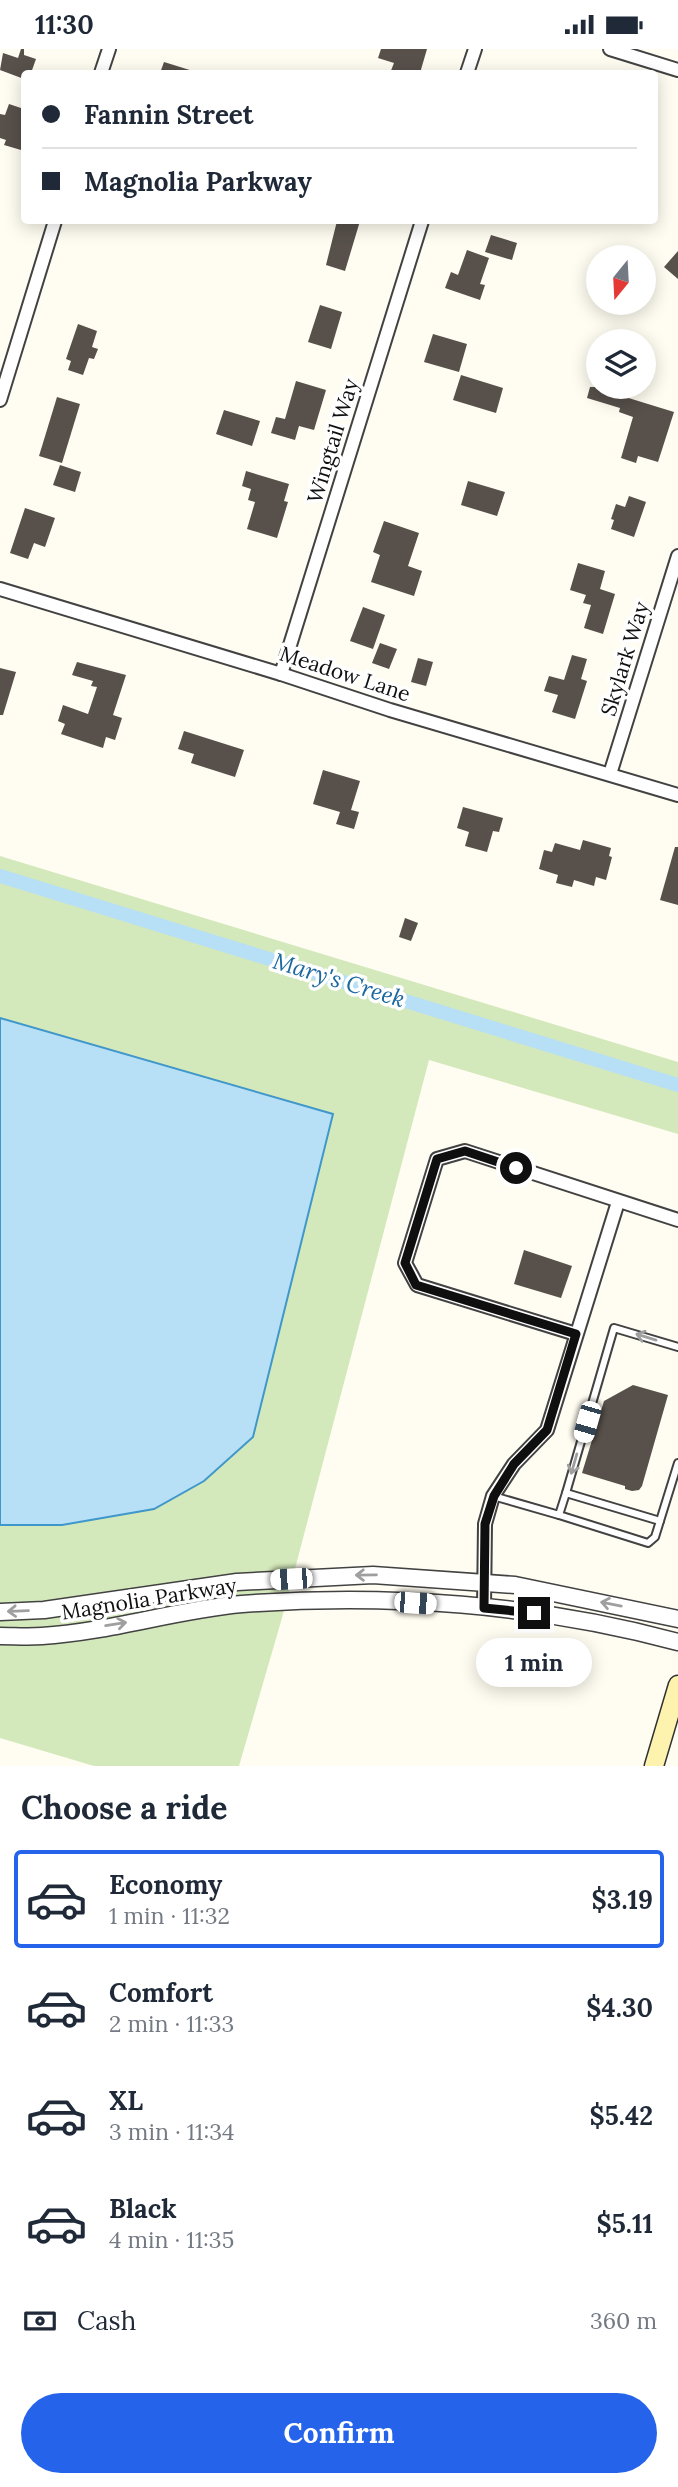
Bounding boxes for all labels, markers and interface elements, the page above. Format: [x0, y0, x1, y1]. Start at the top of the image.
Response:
text: 11:30 [35, 8, 94, 41]
text: Fannin Street [84, 98, 254, 131]
text: Magnolia Parkway [84, 165, 312, 198]
north arrow [586, 245, 656, 315]
map controls [586, 245, 656, 399]
button: layers [586, 329, 656, 399]
street label: Wingtail Way [301, 375, 364, 506]
street label: Skylark Way [594, 598, 655, 719]
street label: Meadow Lane [276, 640, 414, 707]
water label: Mary's Creek [270, 946, 409, 1013]
route start [500, 1152, 532, 1184]
one-way arrow [635, 1330, 657, 1343]
car [572, 1399, 603, 1445]
one-way arrow [567, 1453, 580, 1475]
car [270, 1567, 313, 1591]
one-way arrow [355, 1569, 378, 1582]
street label: Magnolia Parkway [60, 1571, 238, 1626]
car [394, 1591, 437, 1615]
route end [518, 1597, 550, 1629]
one-way arrow [600, 1597, 623, 1610]
one-way arrow [7, 1604, 30, 1617]
one-way arrow [104, 1617, 127, 1630]
callout: 1 min [476, 1637, 592, 1687]
text: 1 min [505, 1648, 563, 1677]
text: Choose a ride [21, 1787, 228, 1828]
icon: car [25, 1868, 88, 1931]
text: Economy [109, 1868, 222, 1901]
text: $3.19 [592, 1883, 653, 1916]
text: 1 min · 11:32 [109, 1901, 230, 1930]
icon: car [25, 1976, 88, 2039]
text: Comfort [109, 1976, 213, 2009]
text: $4.30 [586, 1991, 653, 2024]
text: 2 min · 11:33 [109, 2009, 234, 2038]
icon: car [25, 2084, 88, 2147]
text: XL [109, 2084, 143, 2117]
text: $5.42 [590, 2099, 653, 2132]
text: 3 min · 11:34 [109, 2117, 234, 2146]
icon: car [25, 2192, 88, 2255]
text: Black [109, 2192, 177, 2225]
text: $5.11 [597, 2207, 653, 2240]
text: 4 min · 11:35 [109, 2225, 234, 2254]
icon: cash [21, 2302, 59, 2340]
text: Cash [77, 2304, 136, 2337]
text: 360 m [590, 2306, 657, 2335]
button: Confirm [21, 2393, 657, 2473]

